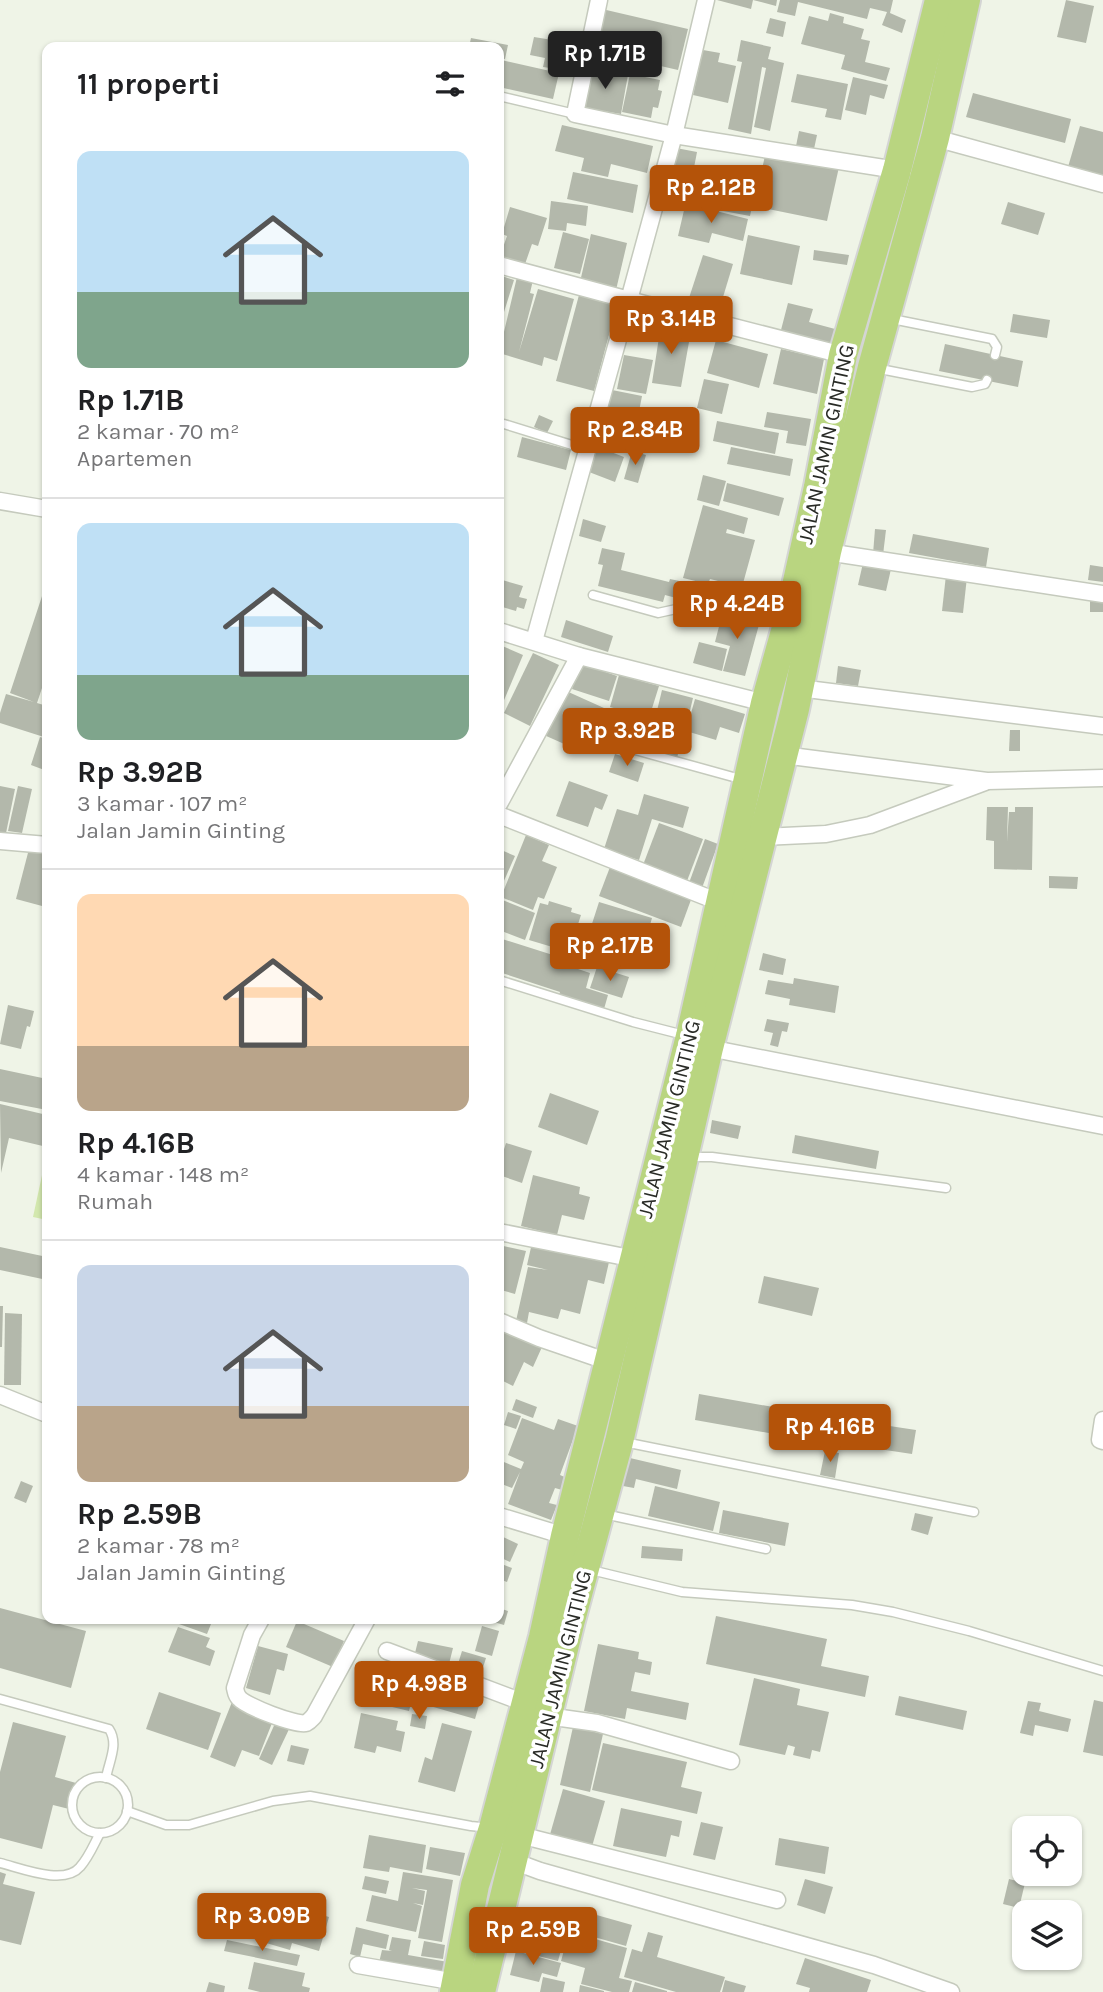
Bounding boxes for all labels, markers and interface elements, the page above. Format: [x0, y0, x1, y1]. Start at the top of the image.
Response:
pin: Rp 1.71B [533, 32, 677, 91]
text: Rp 1.71B [564, 40, 646, 67]
icon: filters [431, 65, 469, 103]
text: 11 properti [77, 66, 221, 102]
pin: Rp 2.12B [639, 166, 783, 225]
text: Rp 2.12B [666, 174, 756, 201]
icon: home [210, 197, 336, 323]
pin: Rp 3.14B [599, 296, 743, 356]
text: Rp 3.14B [626, 305, 716, 332]
street label: JALAN JAMIN GINTING [793, 342, 859, 546]
text: Rp 1.71B [77, 382, 184, 418]
pin: Rp 2.84B [563, 407, 707, 467]
text: Rp 2.84B [587, 416, 683, 443]
text: 2 kamar · 70 m² [77, 418, 240, 445]
text: Apartemen [77, 445, 192, 472]
icon: home [210, 569, 336, 695]
pin: Rp 4.24B [665, 582, 809, 641]
text: Rp 4.24B [689, 590, 785, 617]
pin: Rp 3.92B [555, 708, 699, 768]
text: Rp 3.92B [579, 717, 675, 744]
text: Rp 3.92B [77, 754, 203, 790]
text: 3 kamar · 107 m² [77, 790, 247, 817]
text: Jalan Jamin Ginting [77, 817, 285, 844]
pin: Rp 2.17B [538, 923, 682, 983]
text: Rp 2.17B [566, 932, 654, 959]
icon: home [210, 940, 336, 1066]
street label: JALAN JAMIN GINTING [633, 1017, 705, 1221]
text: Rp 4.16B [77, 1125, 195, 1161]
text: 4 kamar · 148 m² [77, 1161, 249, 1188]
text: Rumah [77, 1188, 153, 1215]
icon: home [210, 1311, 336, 1437]
pin: Rp 4.16B [758, 1404, 902, 1464]
text: Rp 4.16B [785, 1413, 875, 1440]
text: Rp 2.59B [77, 1496, 202, 1532]
text: 2 kamar · 78 m² [77, 1532, 240, 1559]
text: Jalan Jamin Ginting [77, 1559, 285, 1586]
street label: JALAN JAMIN GINTING [524, 1567, 596, 1771]
pin: Rp 4.98B [347, 1662, 491, 1721]
text: Rp 4.98B [370, 1670, 468, 1697]
map controls [1012, 1816, 1082, 1970]
button: locate [1012, 1816, 1082, 1886]
pin: Rp 3.09B [190, 1894, 334, 1953]
button: layers [1012, 1900, 1082, 1970]
text: Rp 3.09B [213, 1902, 311, 1929]
pin: Rp 2.59B [461, 1908, 605, 1967]
text: Rp 2.59B [485, 1916, 581, 1943]

